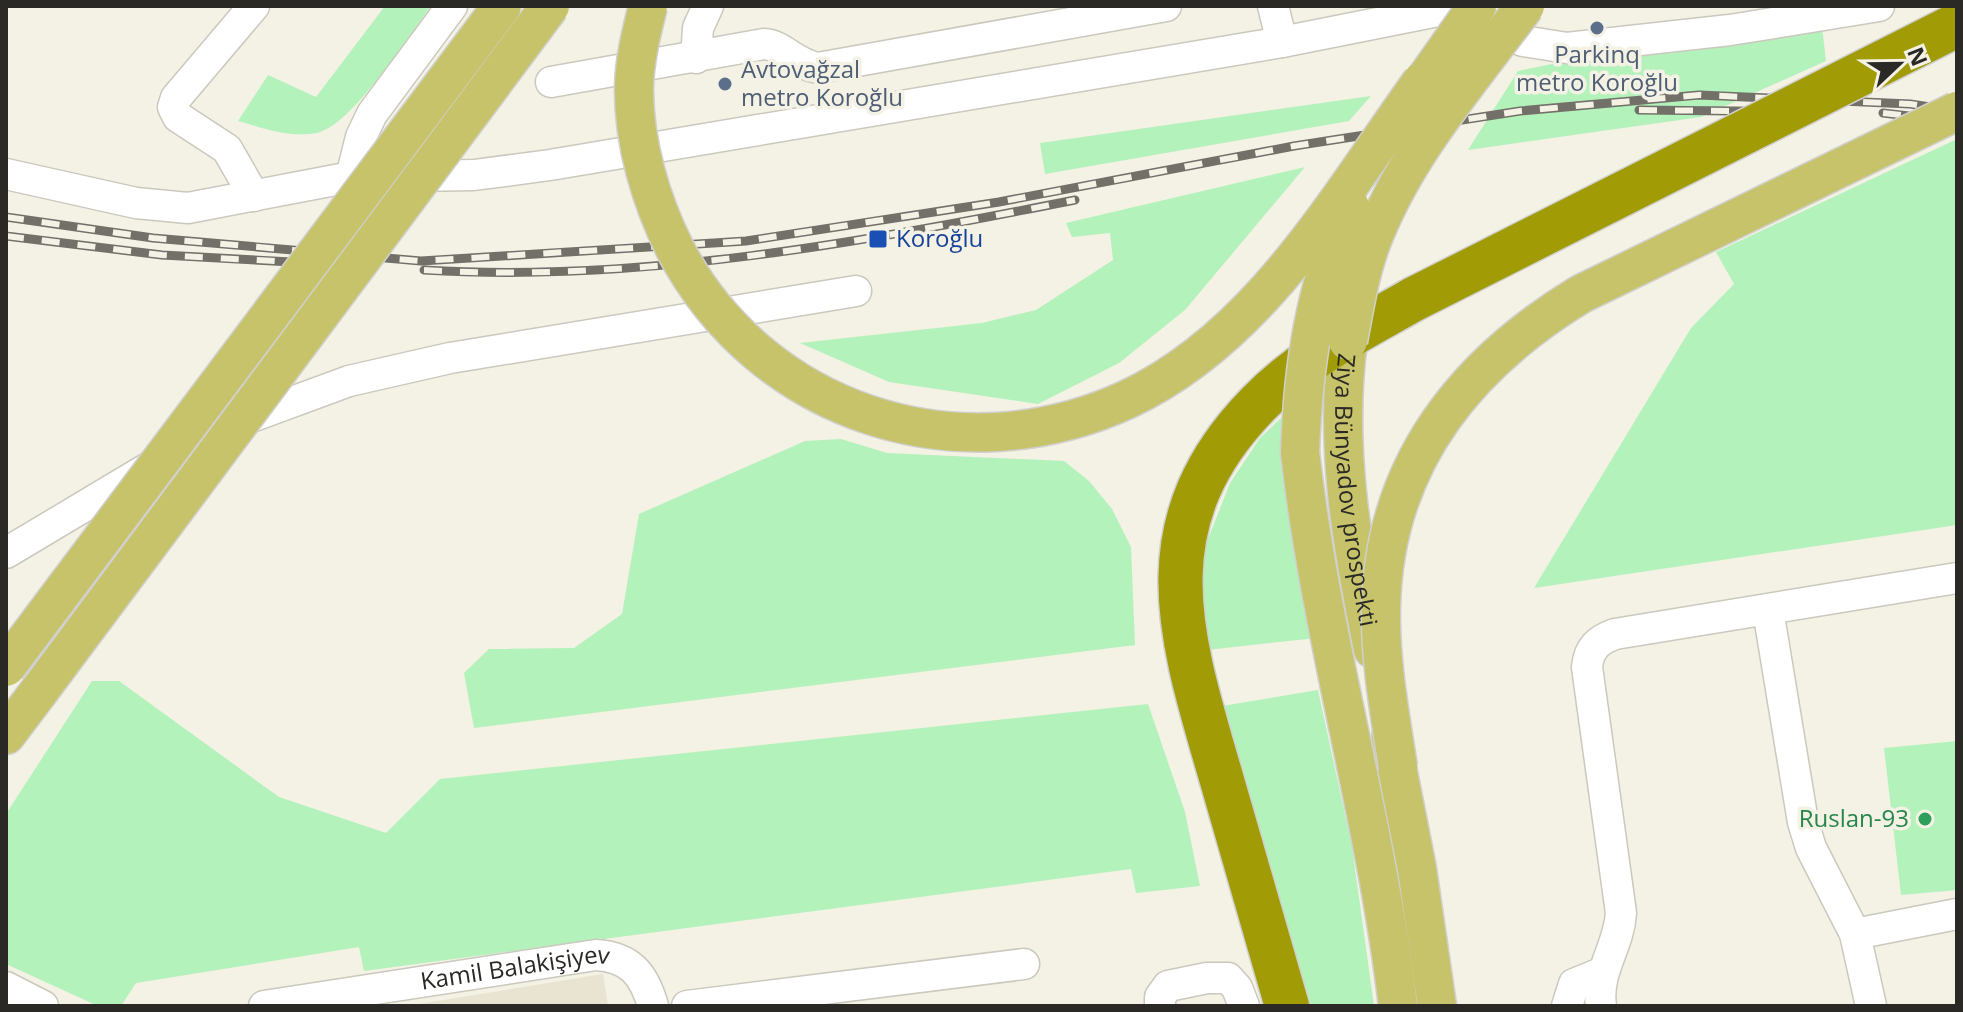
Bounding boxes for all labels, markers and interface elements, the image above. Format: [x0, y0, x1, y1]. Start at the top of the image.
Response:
marker: Parkinq metro Koroğlu [1588, 19, 1606, 37]
north arrow [1859, 24, 1939, 104]
place label: Parkinq metro Koroğlu [1516, 37, 1678, 98]
text: N [1901, 42, 1936, 70]
place label: Avtovağzal metro Koroğlu [741, 52, 903, 113]
marker: Avtovağzal metro Koroğlu [716, 75, 734, 93]
place label: Koroğlu [896, 221, 983, 254]
marker: Koroğlu [867, 228, 889, 250]
street label: Ziya Bünyadov prospekti [1328, 352, 1386, 629]
place label: Ruslan-93 [1799, 801, 1909, 834]
marker: Ruslan-93 [1916, 810, 1934, 828]
street label: Kamil Balakişiyev [418, 937, 612, 997]

